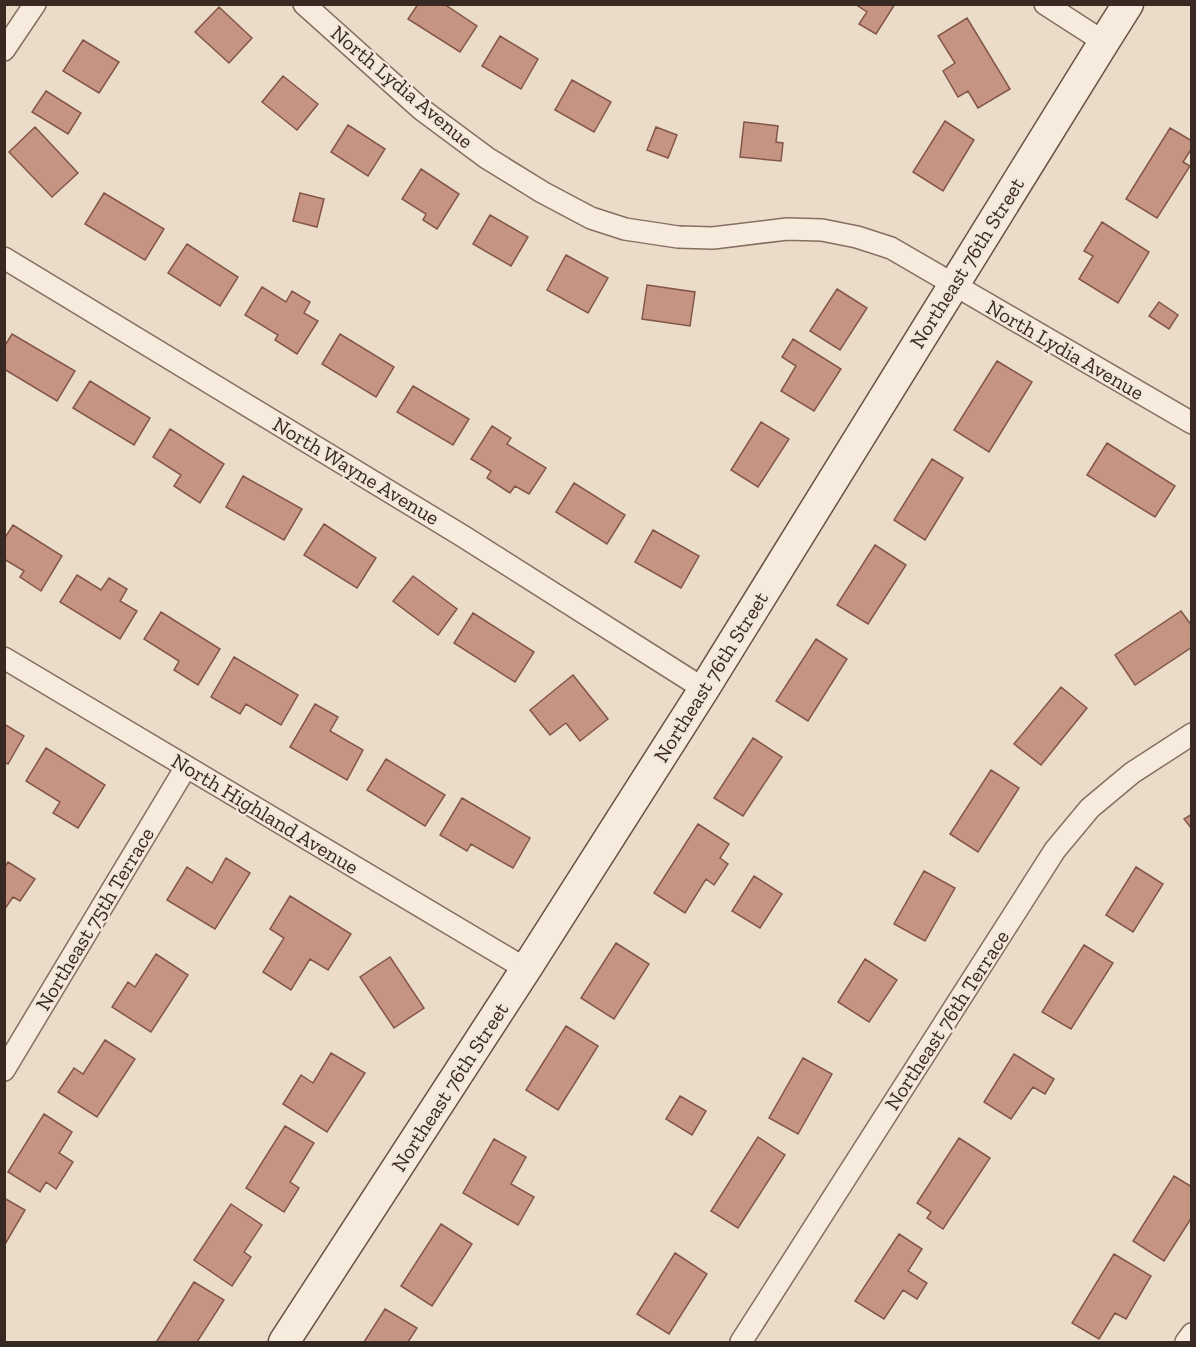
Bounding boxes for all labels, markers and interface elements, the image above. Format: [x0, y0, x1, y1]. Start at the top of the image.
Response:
street label: North Lydia Avenue [326, 20, 479, 153]
street label: Northeast 76th Street [904, 173, 1029, 353]
street label: North Lydia Avenue [982, 294, 1149, 405]
street label: North Wayne Avenue [269, 411, 444, 530]
street label: Northeast 76th Street [648, 587, 773, 767]
street label: North Highland Avenue [167, 748, 363, 879]
street label: Northeast 75th Terrace [30, 823, 159, 1015]
street label: Northeast 76th Terrace [879, 925, 1014, 1114]
street label: Northeast 76th Street [386, 997, 514, 1176]

